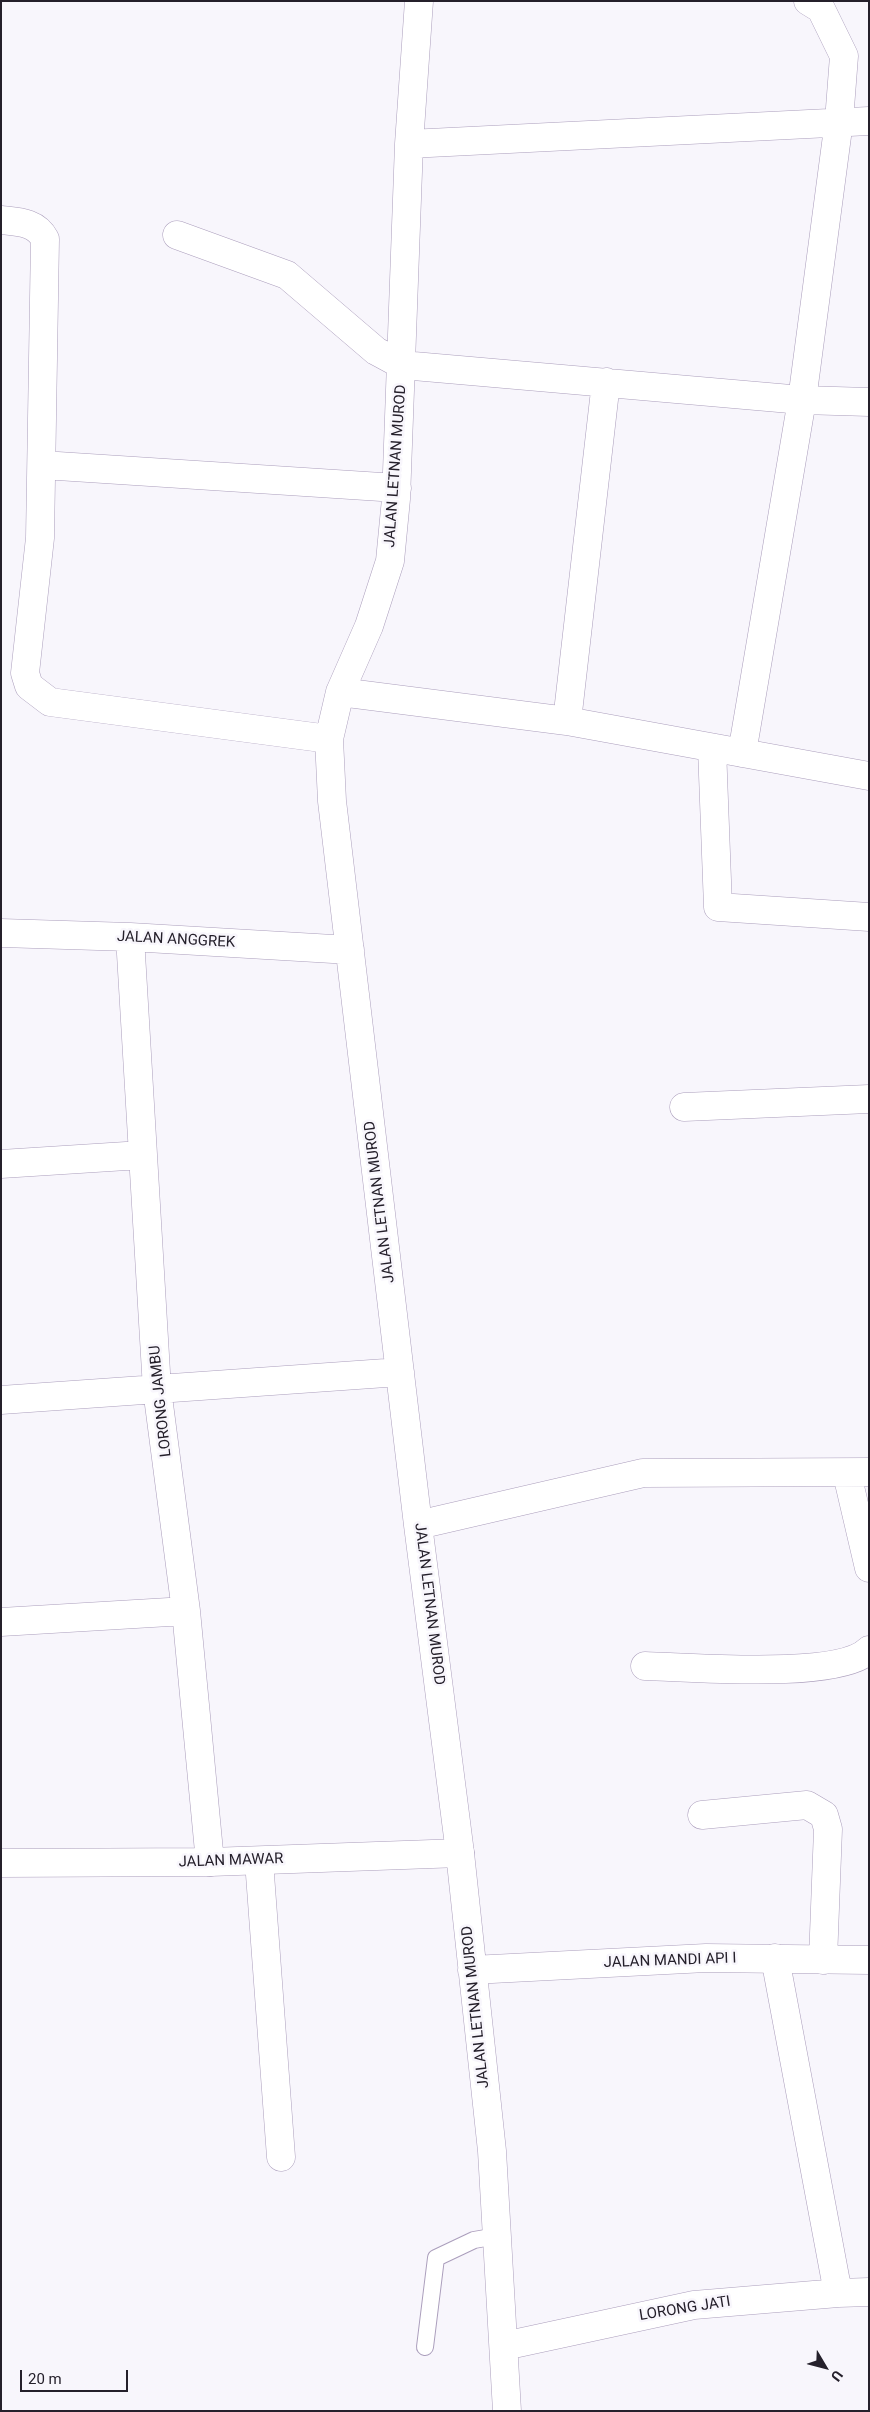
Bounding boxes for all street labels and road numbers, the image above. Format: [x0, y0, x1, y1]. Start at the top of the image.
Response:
street label: JALAN LETNAN MUROD [381, 384, 411, 548]
street label: JALAN ANGGREK [116, 928, 236, 952]
street label: JALAN LETNAN MUROD [361, 1120, 399, 1284]
street label: LORONG JAMBU [146, 1344, 176, 1458]
street label: JALAN LETNAN MUROD [410, 1522, 448, 1686]
street label: JALAN MAWAR [178, 1850, 284, 1872]
street label: JALAN LETNAN MUROD [459, 1925, 493, 2089]
street label: JALAN MANDI API I [603, 1950, 737, 1972]
street label: LORONG JATI [638, 2293, 732, 2325]

